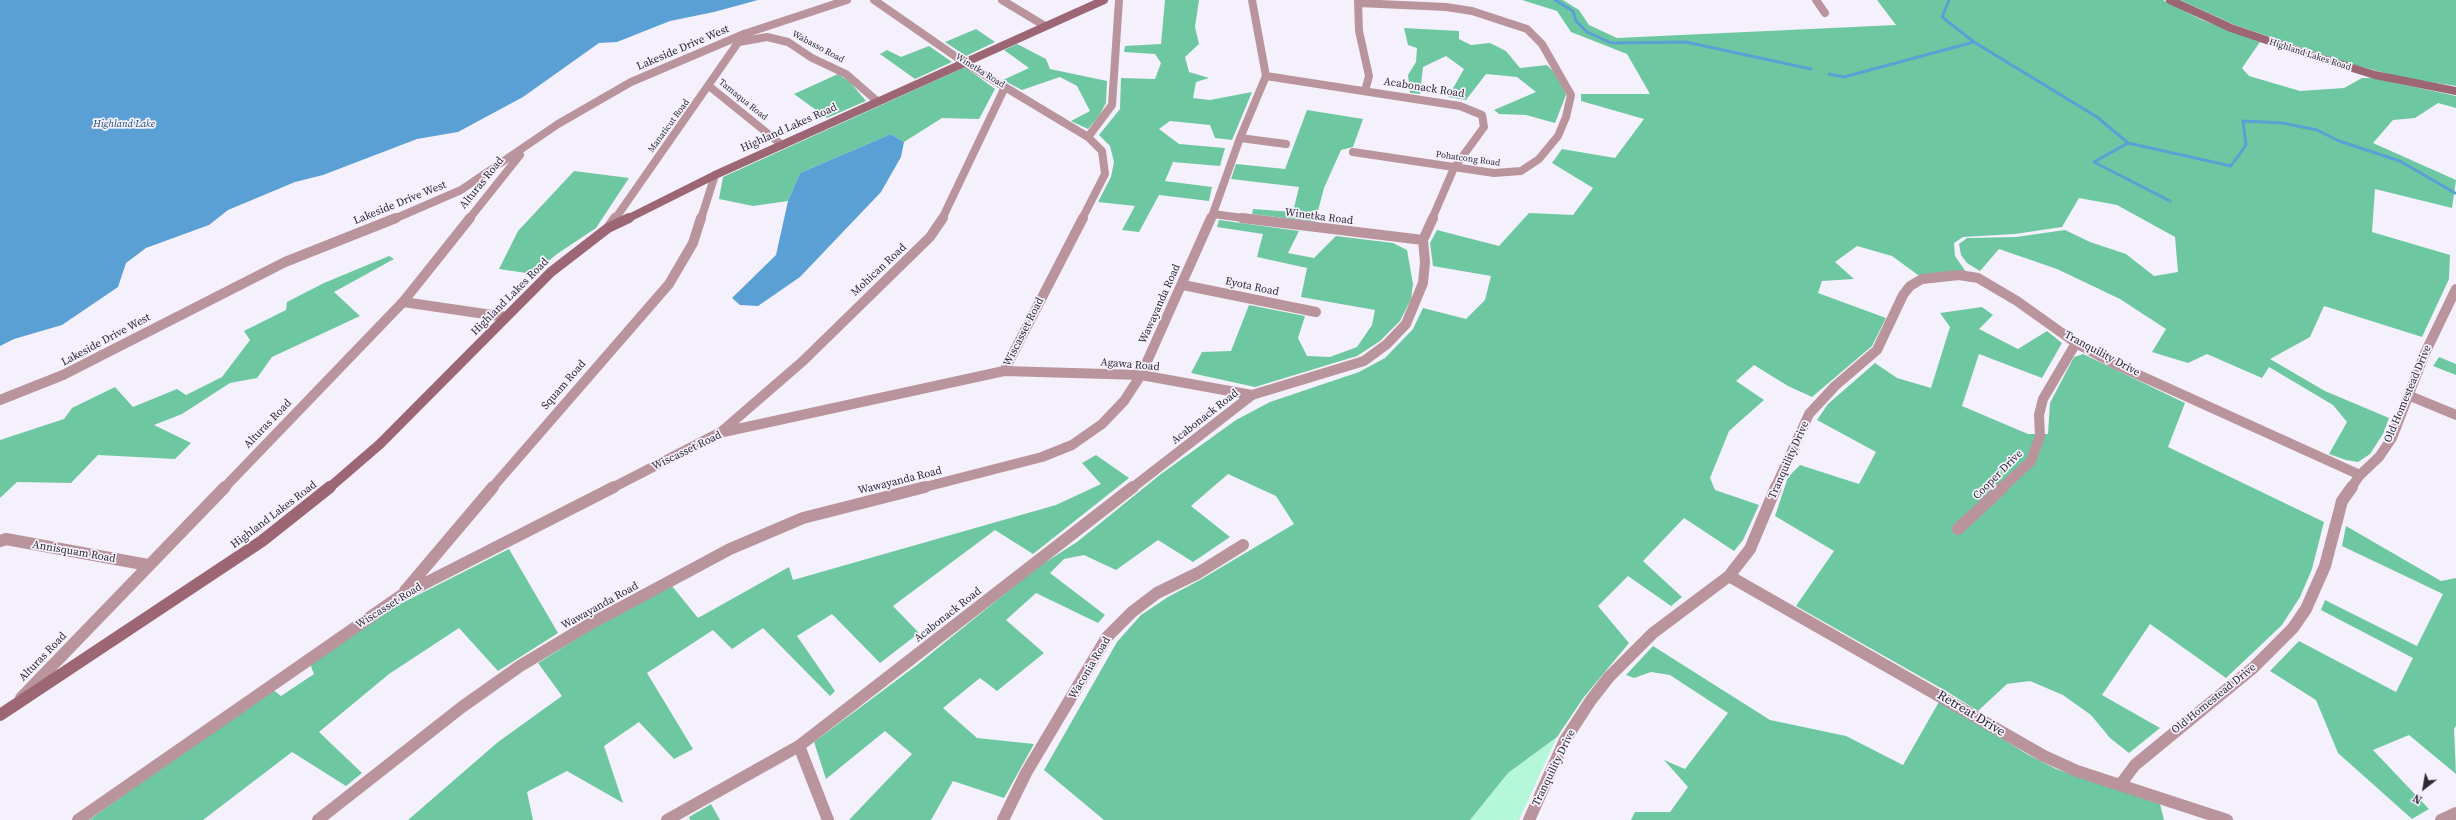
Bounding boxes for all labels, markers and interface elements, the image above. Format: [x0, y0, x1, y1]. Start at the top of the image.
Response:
street label: Lakeside Drive West [635, 23, 731, 73]
street label: Wabasso Road [790, 29, 846, 65]
street label: Highland Lakes Road [2268, 37, 2352, 73]
street label: Winetka Road [953, 52, 1007, 90]
street label: Acabonack Road [1383, 75, 1465, 101]
street label: Tamaqua Road [716, 77, 770, 123]
street label: Manaticut Road [646, 97, 692, 155]
street label: Highland Lakes Road [739, 101, 839, 155]
water label: Highland Lake [93, 118, 155, 130]
street label: Pohatcong Road [1435, 149, 1501, 169]
street label: Alturas Road [457, 154, 507, 212]
street label: Lakeside Drive West [352, 178, 448, 228]
street label: Winetka Road [1284, 206, 1354, 228]
street label: Mohican Road [849, 241, 909, 299]
street label: Highland Lakes Road [469, 256, 551, 338]
street label: Wawayanda Road [1137, 262, 1183, 346]
street label: Eyota Road [1224, 275, 1280, 299]
street label: Wiscasset Road [1001, 295, 1047, 369]
street label: Lakeside Drive West [59, 311, 153, 369]
street label: Tranquility Drive [2062, 329, 2142, 379]
street label: Old Homestead Drive [2381, 343, 2435, 445]
street label: Agawa Road [1100, 356, 1160, 374]
street label: Squam Road [539, 358, 589, 412]
street label: Acabonack Road [1169, 387, 1241, 447]
street label: Alturas Road [241, 397, 295, 451]
street label: Tranquility Drive [1766, 419, 1812, 501]
street label: Wiscasset Road [650, 428, 724, 474]
street label: Cooper Drive [1970, 447, 2026, 503]
street label: Wawayanda Road [857, 464, 943, 498]
street label: Highland Lakes Road [228, 478, 320, 552]
street label: Annisquam Road [31, 538, 117, 566]
street label: Wawayanda Road [559, 579, 641, 633]
street label: Wiscasset Road [353, 580, 425, 632]
street label: Acabonack Road [912, 585, 984, 645]
street label: Alturas Road [16, 630, 70, 684]
street label: Waconia Road [1066, 635, 1114, 701]
street label: Old Homestead Drive [2169, 661, 2259, 737]
street label: Retreat Drive [1934, 688, 2008, 740]
street label: Tranquility Drive [1530, 727, 1578, 809]
north arrow [2404, 768, 2444, 808]
text: N [2410, 790, 2425, 807]

